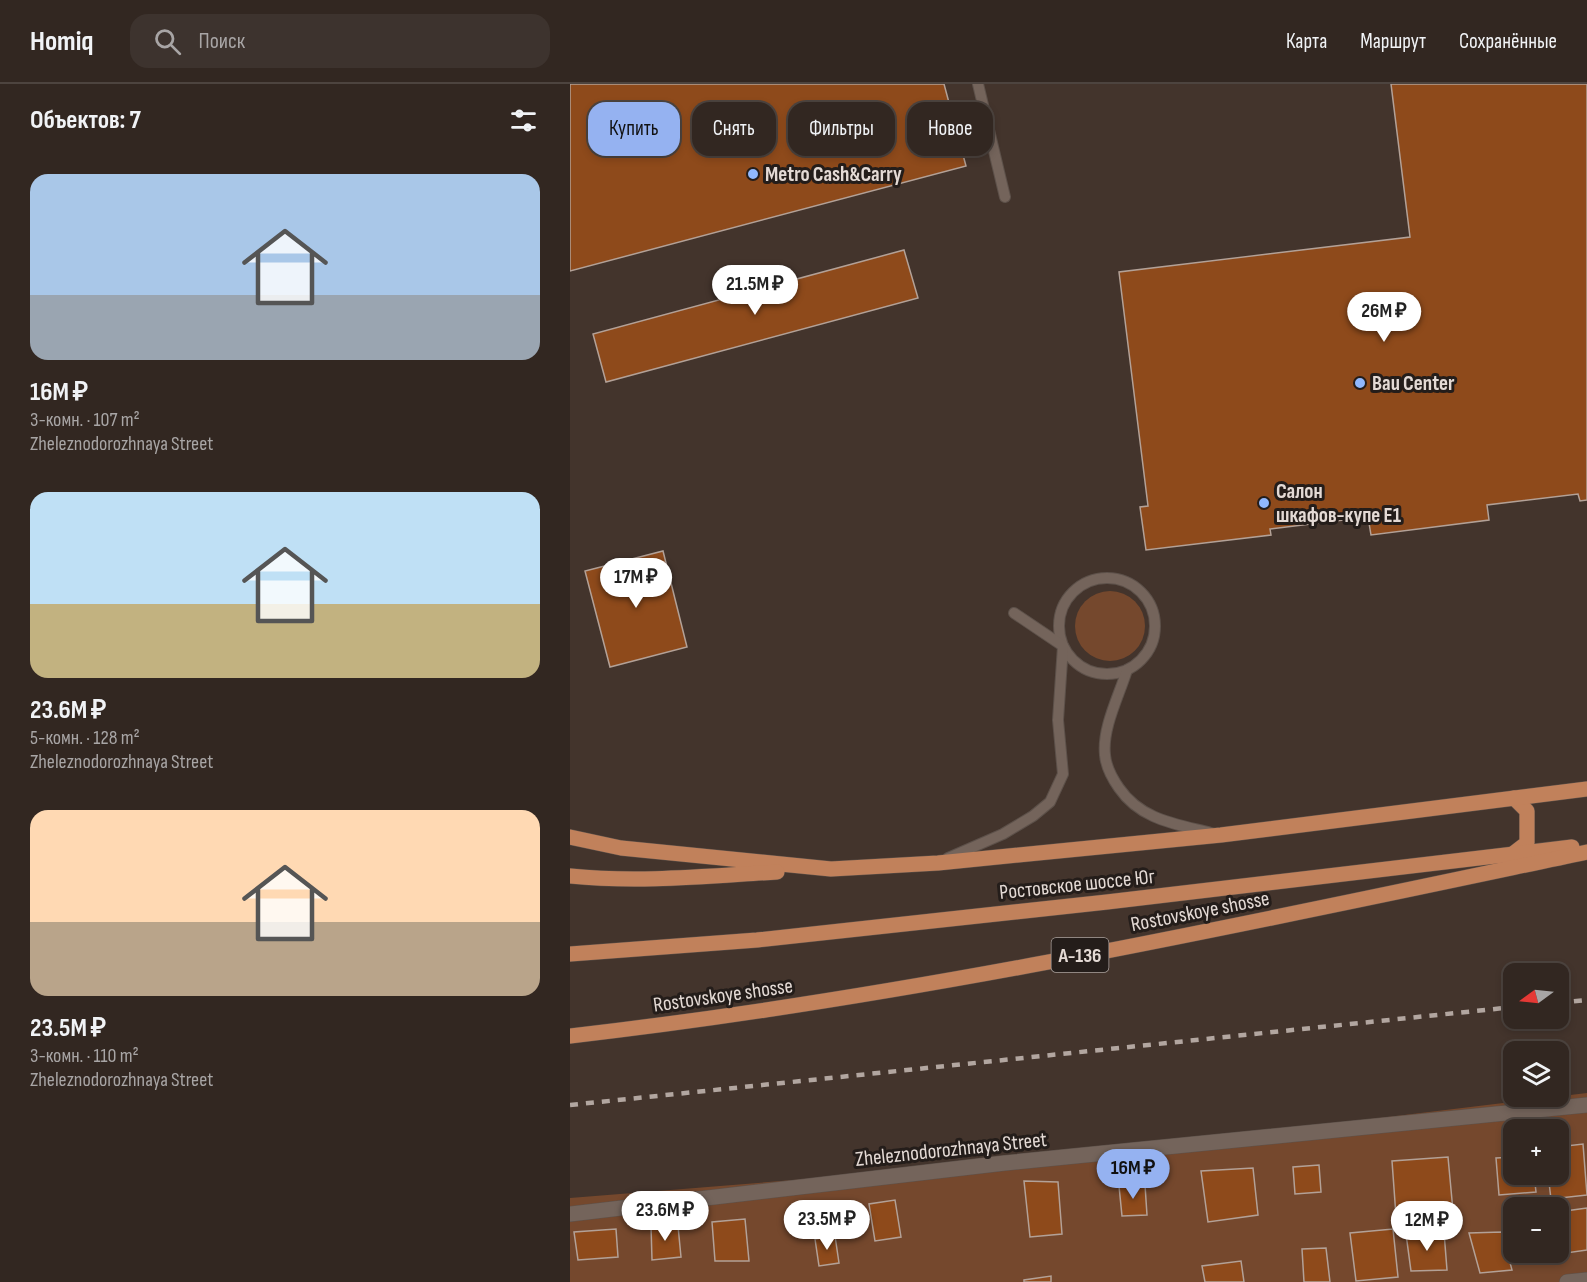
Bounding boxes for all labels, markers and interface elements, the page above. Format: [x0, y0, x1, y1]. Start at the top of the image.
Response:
search box [130, 14, 550, 68]
text: Homiq [30, 25, 94, 58]
icon: search [151, 25, 184, 58]
text: Поиск [199, 28, 245, 55]
text: Карта [1286, 29, 1327, 54]
text: Маршрут [1360, 29, 1426, 54]
text: Сохранённые [1459, 29, 1557, 54]
chip: Купить [588, 102, 680, 156]
chip: Снять [692, 102, 776, 156]
chip: Фильтры [788, 102, 895, 156]
chip: Новое [907, 102, 993, 156]
icon: filters [507, 104, 540, 137]
text: Объектов: 7 [30, 105, 141, 136]
place label: Metro Cash&Carry [765, 162, 902, 187]
marker: Metro Cash&Carry [746, 167, 760, 181]
icon: home [231, 213, 339, 321]
pin: 21.5M ₽ [700, 265, 810, 316]
text: 21.5M ₽ [726, 272, 784, 296]
pin: 26M ₽ [1342, 292, 1426, 343]
text: 26M ₽ [1361, 299, 1407, 323]
place label: Bau Center [1372, 371, 1455, 396]
marker: Bau Center [1353, 376, 1367, 390]
text: 16M ₽ [30, 377, 88, 408]
text: 3-комн. · 107 m² [30, 408, 140, 432]
text: Zheleznodorozhnaya Street [30, 432, 213, 456]
place label: Салон шкафов-купе Е1 [1276, 479, 1401, 528]
marker: Салон шкафов-купе Е1 [1257, 496, 1271, 510]
icon: home [231, 531, 339, 639]
pin: 17M ₽ [594, 558, 678, 609]
text: 17M ₽ [614, 565, 658, 589]
text: 23.6M ₽ [30, 695, 106, 726]
text: 5-комн. · 128 m² [30, 726, 140, 750]
text: Zheleznodorozhnaya Street [30, 750, 213, 774]
icon: home [231, 849, 339, 957]
street label: Ростовское шоссе Юг [998, 864, 1156, 905]
street label: Rostovskoye shosse [1129, 886, 1272, 937]
road number: А-136 [1052, 938, 1108, 972]
north arrow [1503, 963, 1569, 1029]
map controls [1503, 963, 1569, 1263]
street label: Rostovskoye shosse [652, 973, 794, 1018]
text: 23.5M ₽ [30, 1013, 106, 1044]
button: layers [1503, 1041, 1569, 1107]
text: 3-комн. · 110 m² [30, 1044, 139, 1068]
text: Zheleznodorozhnaya Street [30, 1068, 213, 1092]
button: + [1503, 1119, 1569, 1185]
street label: Zheleznodorozhnaya Street [854, 1127, 1048, 1172]
pin: 16M ₽ [1091, 1149, 1175, 1200]
text: 16M ₽ [1111, 1156, 1155, 1180]
pin: 23.6M ₽ [610, 1191, 720, 1242]
button: − [1503, 1197, 1569, 1263]
text: 23.6M ₽ [636, 1198, 694, 1222]
pin: 23.5M ₽ [772, 1200, 882, 1251]
pin: 12M ₽ [1385, 1201, 1469, 1252]
text: 23.5M ₽ [798, 1207, 856, 1231]
text: 12M ₽ [1405, 1208, 1449, 1232]

